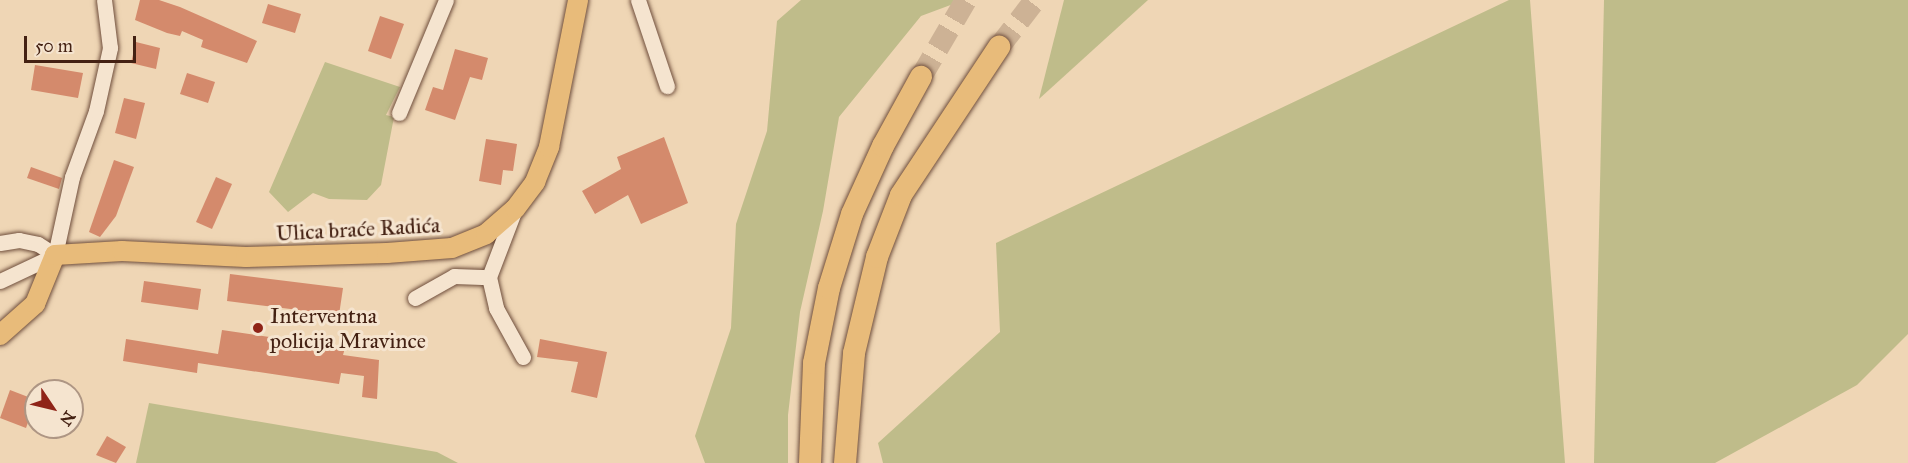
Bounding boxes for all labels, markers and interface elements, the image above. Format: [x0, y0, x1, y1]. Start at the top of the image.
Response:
scale bar [27, 24, 140, 62]
text: 50 m [35, 35, 73, 57]
street label: Ulica braće Radića [275, 212, 441, 246]
place label: Interventna policija Mravince [270, 302, 426, 354]
marker: Interventna policija Mravince [251, 321, 265, 335]
north arrow [24, 379, 84, 439]
text: N [56, 407, 79, 429]

